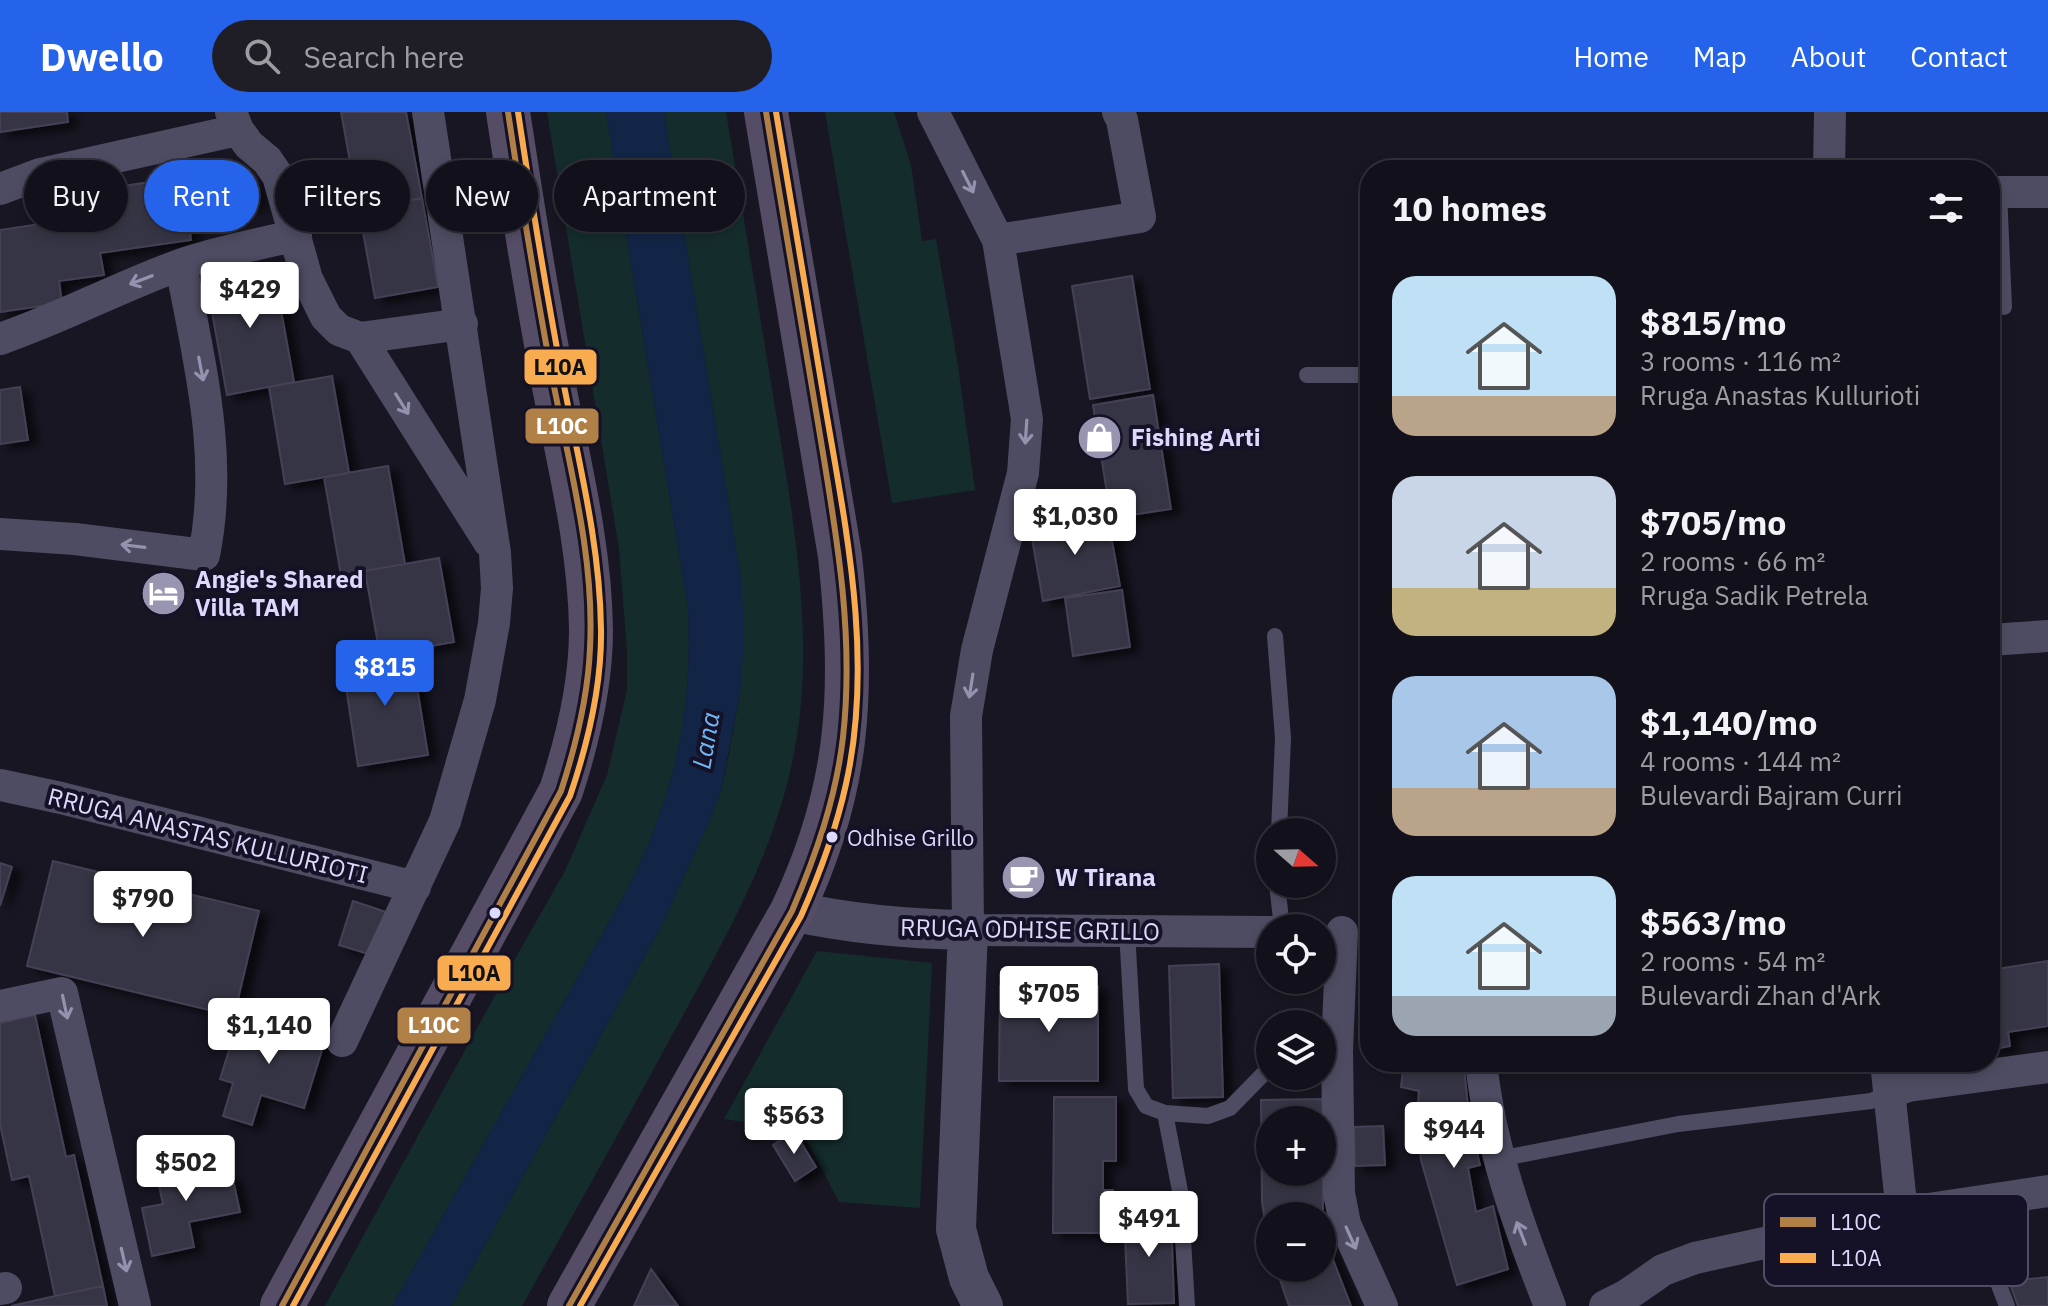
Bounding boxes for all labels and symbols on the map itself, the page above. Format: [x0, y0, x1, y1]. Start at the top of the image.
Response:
one-way arrow [961, 169, 977, 193]
pin: $429 [203, 262, 297, 330]
one-way arrow [129, 274, 154, 288]
line badge: L10A [523, 348, 598, 386]
text: L10A [533, 352, 587, 381]
one-way arrow [194, 356, 209, 381]
one-way arrow [394, 392, 410, 415]
line badge: L10C [524, 407, 600, 445]
text: L10C [536, 411, 588, 440]
shop icon: Fishing Arti [1076, 413, 1124, 461]
one-way arrow [1018, 418, 1033, 445]
place label: Fishing Arti [1131, 421, 1261, 453]
pin: $1,030 [1010, 489, 1140, 557]
one-way arrow [120, 539, 146, 554]
place label: Angie's Shared Villa TAM [195, 563, 364, 623]
hotel icon: Angie's Shared Villa TAM [140, 569, 188, 617]
pin: $815 [338, 640, 432, 708]
one-way arrow [962, 673, 977, 698]
water label: Lana [683, 709, 727, 771]
street label: RRUGA ANASTAS KULLURIOTI [45, 780, 371, 890]
north arrow [1256, 818, 1336, 898]
place label: Odhise Grillo [847, 823, 974, 852]
marker: Odhise Grillo [824, 829, 840, 845]
cafe icon: W Tirana [1000, 853, 1048, 901]
place label: W Tirana [1055, 861, 1156, 893]
pin: $790 [96, 871, 190, 939]
unlabelled marker [487, 905, 503, 921]
street label: RRUGA ODHISE GRILLO [900, 911, 1160, 947]
line badge: L10A [436, 954, 512, 992]
text: L10A [447, 958, 501, 987]
pin: $705 [1002, 966, 1096, 1034]
one-way arrow [58, 994, 73, 1019]
pin: $1,140 [204, 998, 334, 1066]
line badge: L10C [396, 1006, 472, 1045]
text: L10C [408, 1010, 460, 1039]
pin: $563 [747, 1088, 841, 1156]
pin: $944 [1407, 1102, 1501, 1170]
pin: $502 [139, 1135, 233, 1203]
pin: $491 [1102, 1191, 1196, 1259]
legend [1764, 1194, 2028, 1286]
text: L10C [1830, 1207, 1881, 1236]
one-way arrow [1513, 1221, 1527, 1246]
one-way arrow [1345, 1225, 1360, 1250]
text: L10A [1830, 1243, 1882, 1272]
one-way arrow [117, 1247, 132, 1273]

